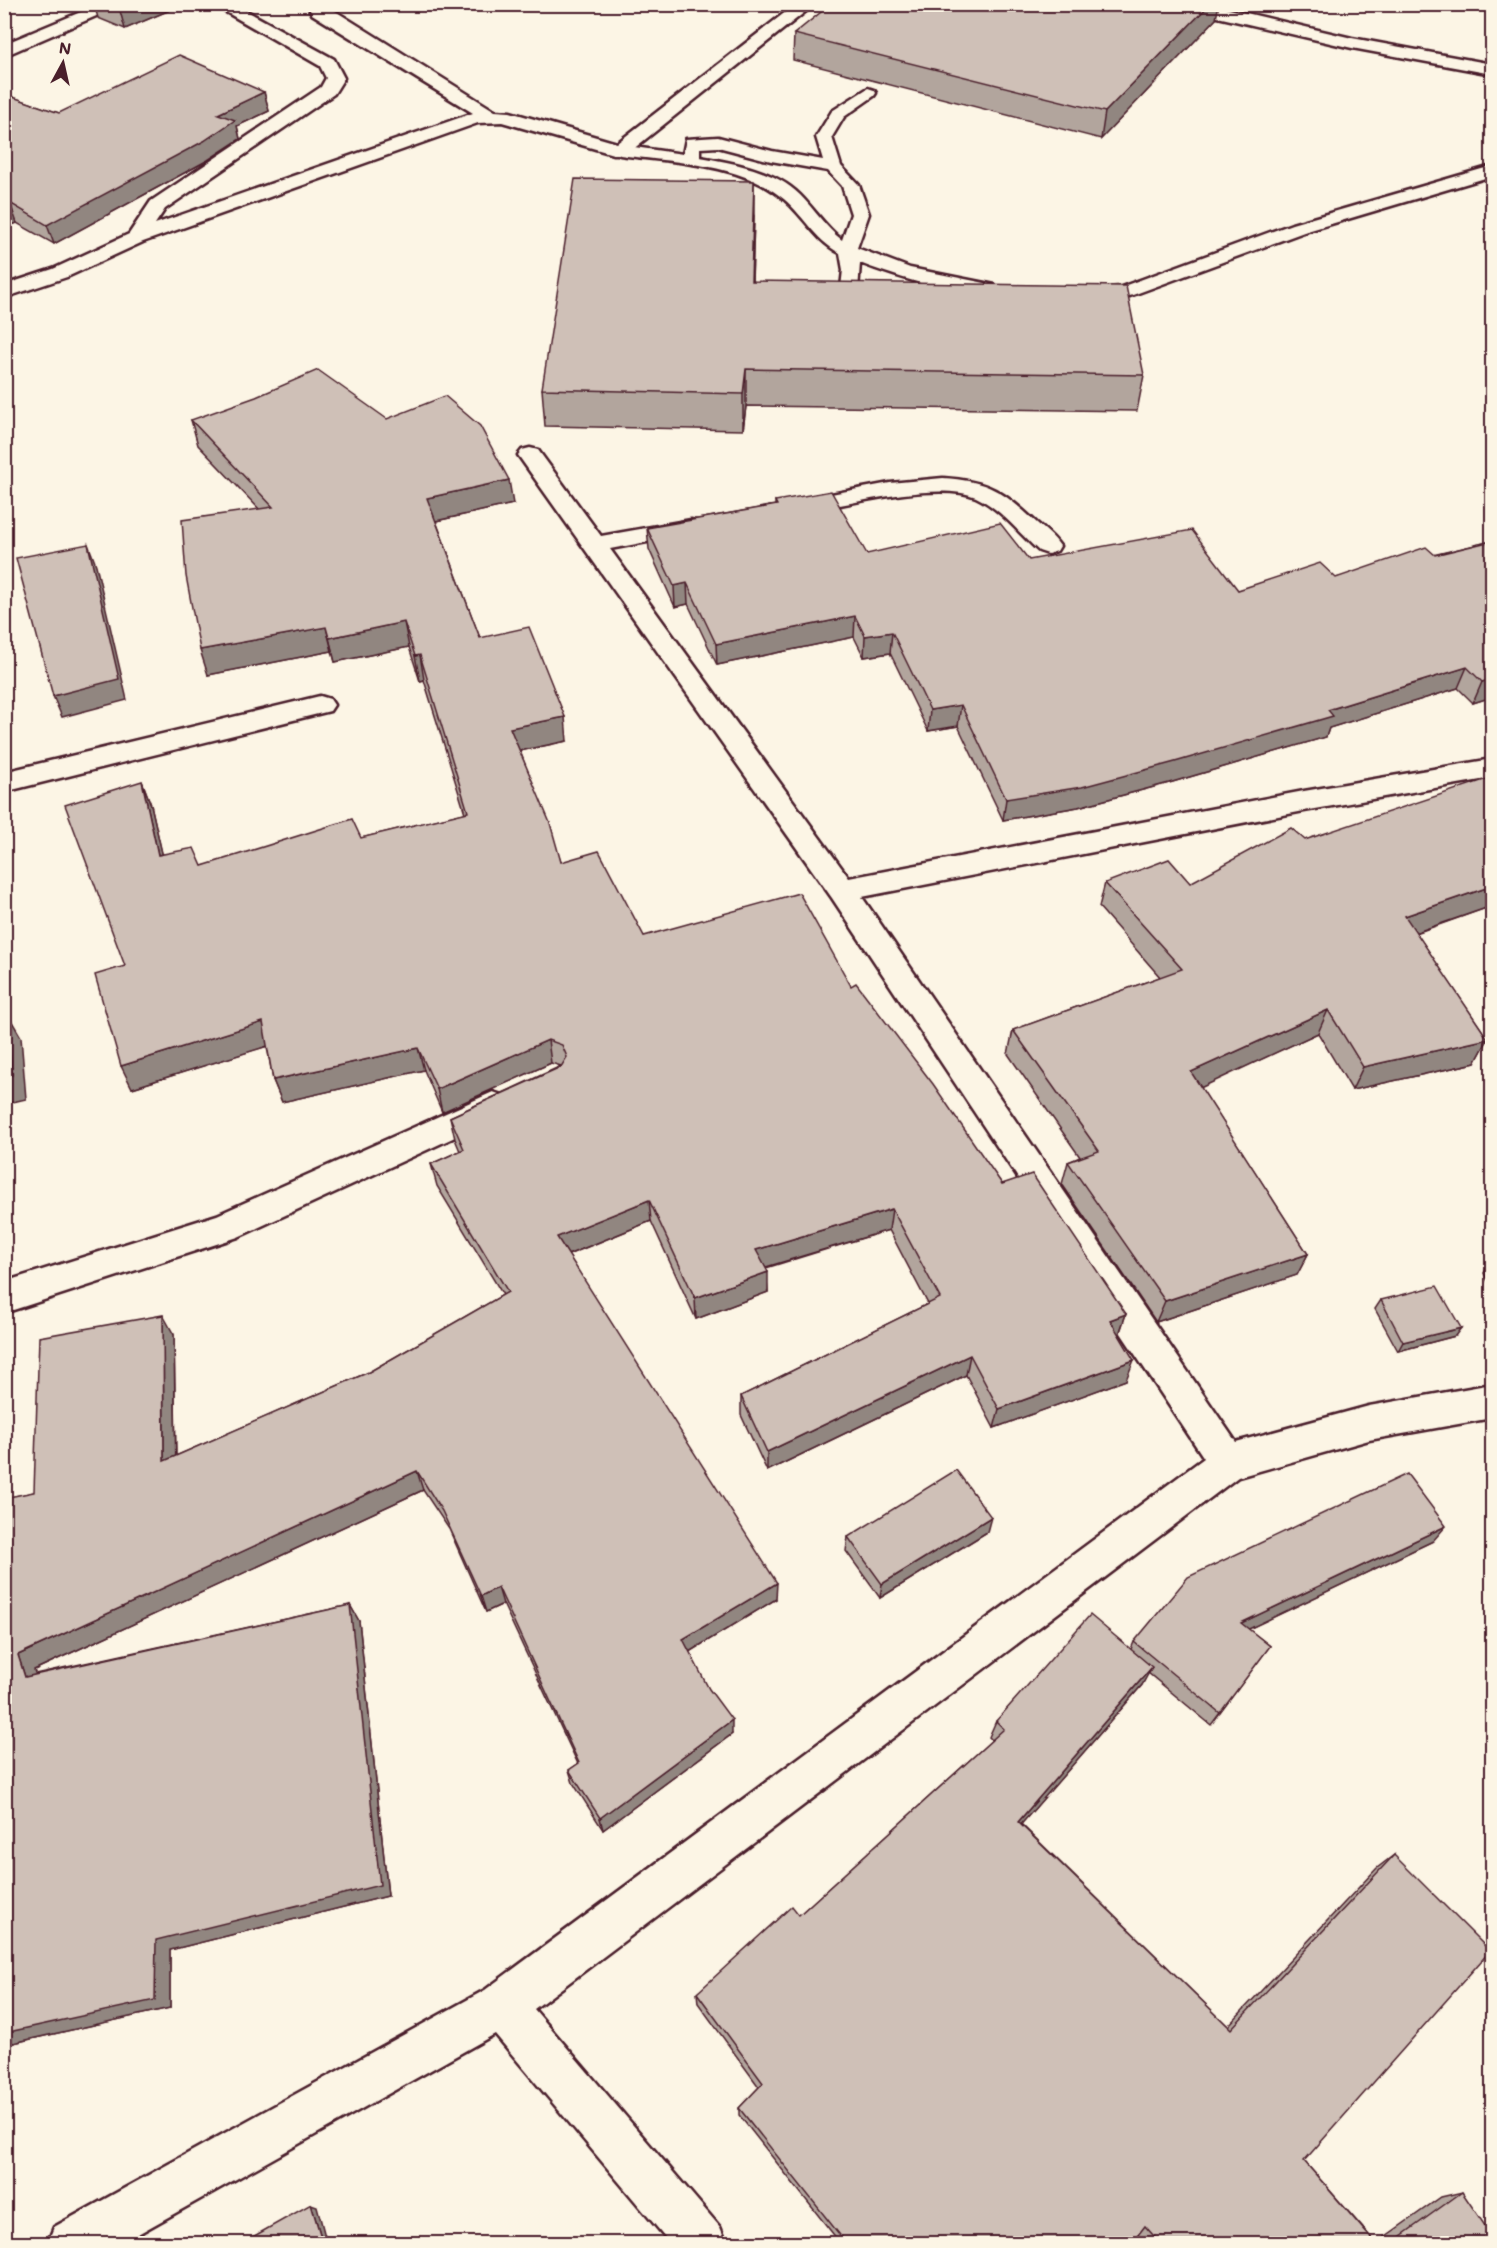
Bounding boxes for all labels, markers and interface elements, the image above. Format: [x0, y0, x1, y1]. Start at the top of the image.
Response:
north arrow [33, 33, 93, 93]
text: N [58, 36, 73, 59]

